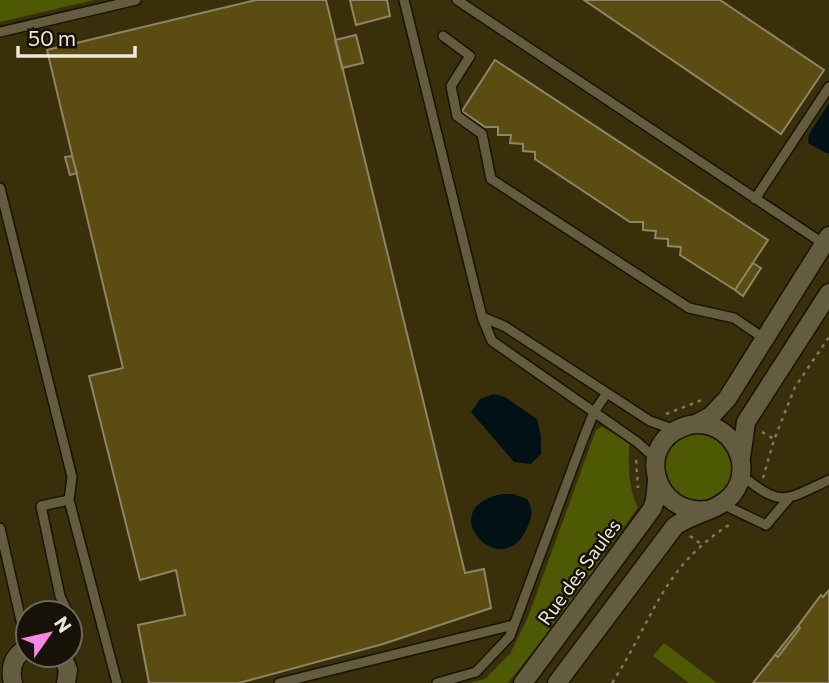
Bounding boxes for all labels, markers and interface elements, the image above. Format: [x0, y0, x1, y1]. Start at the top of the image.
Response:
scale bar [18, 14, 135, 58]
text: 50 m [28, 25, 76, 50]
street label: Rue des Saules [532, 514, 625, 629]
north arrow [14, 599, 84, 669]
text: N [50, 612, 77, 637]

